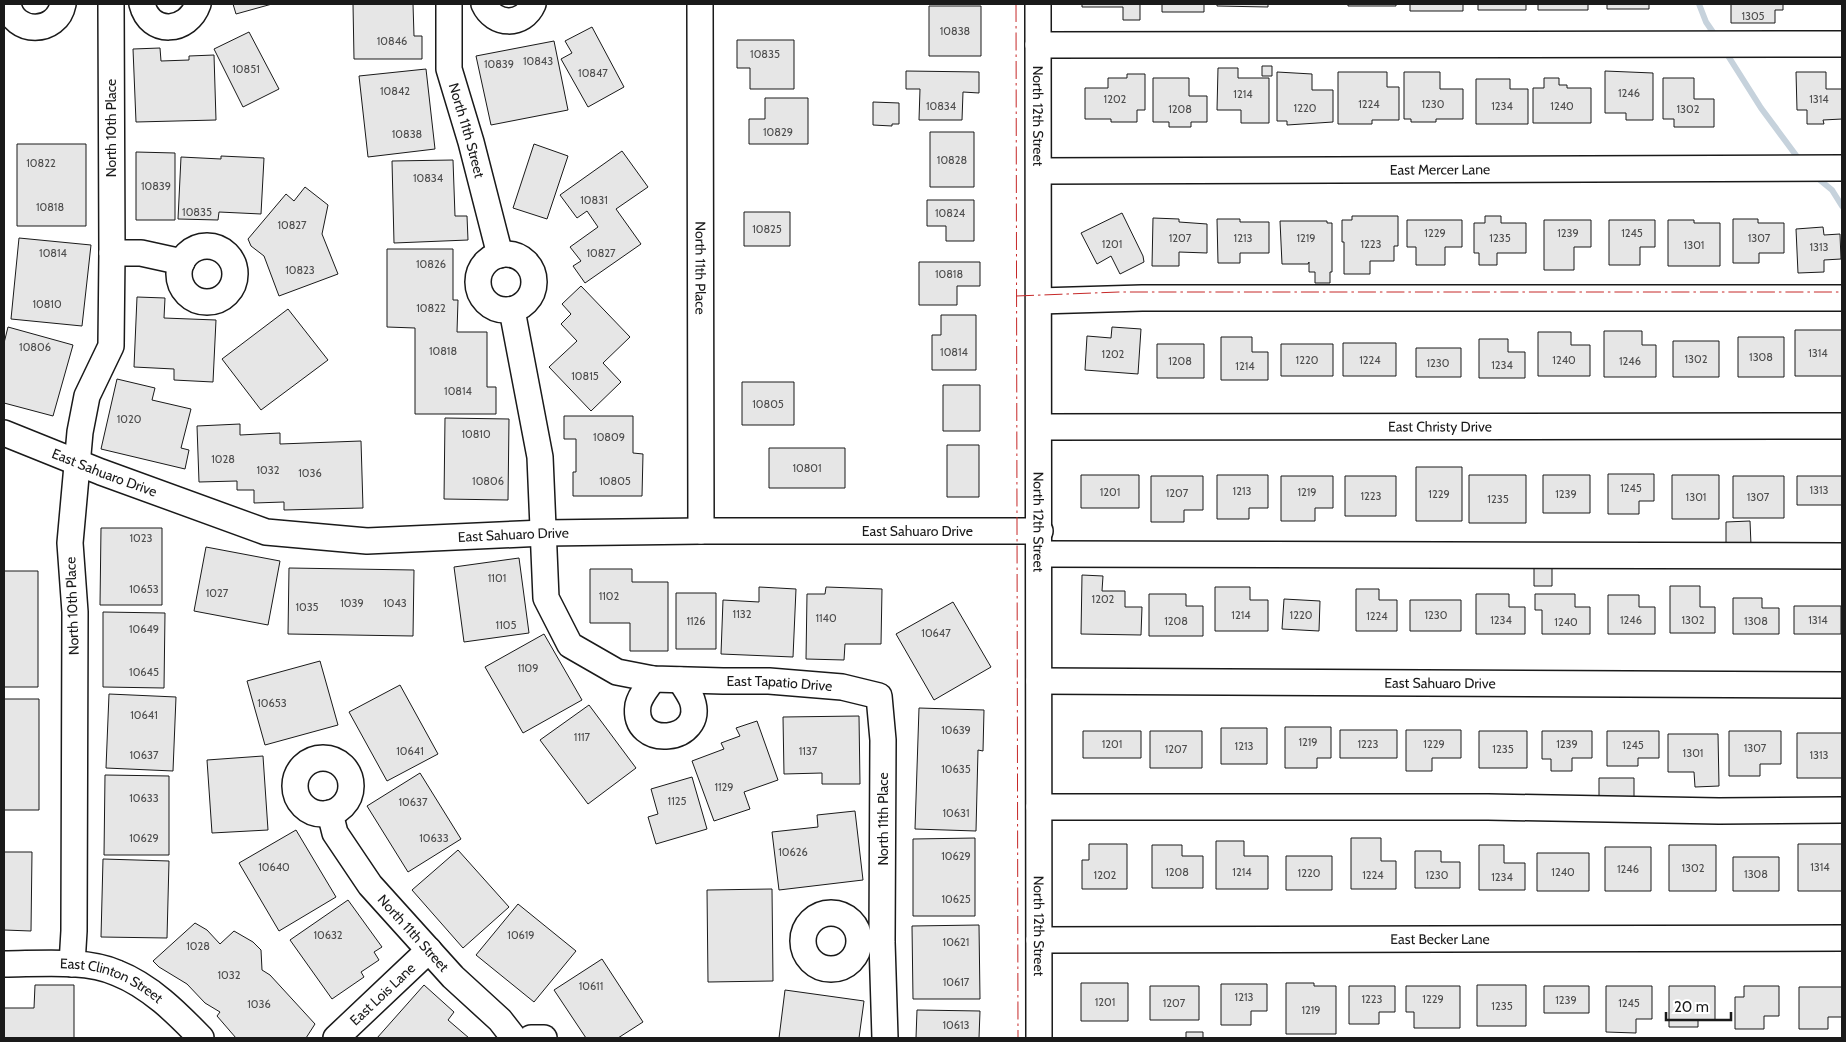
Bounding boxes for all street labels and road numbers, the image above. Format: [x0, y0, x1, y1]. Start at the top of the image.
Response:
street label: North 12th Street [1029, 66, 1047, 167]
street label: North 10th Place [102, 79, 120, 177]
street label: North 11th Street [445, 81, 489, 180]
street label: East Mercer Lane [1390, 160, 1490, 179]
street label: North 11th Place [691, 221, 710, 315]
street label: East Christy Drive [1388, 417, 1492, 436]
street label: East Sahuaro Drive [49, 444, 160, 501]
street label: North 12th Street [1029, 472, 1048, 573]
street label: East Sahuaro Drive [862, 522, 973, 540]
street label: East Sahuaro Drive [457, 524, 569, 546]
street label: North 10th Place [61, 557, 83, 655]
street label: East Tapatio Drive [727, 672, 833, 695]
street label: East Sahuaro Drive [1384, 674, 1496, 692]
street label: North 11th Place [874, 772, 892, 866]
street label: North 12th Street [1030, 876, 1048, 977]
street label: North 11th Street [374, 891, 453, 976]
street label: East Becker Lane [1390, 930, 1490, 948]
street label: East Clinton Street [60, 954, 167, 1007]
street label: East Lois Lane [346, 959, 419, 1029]

